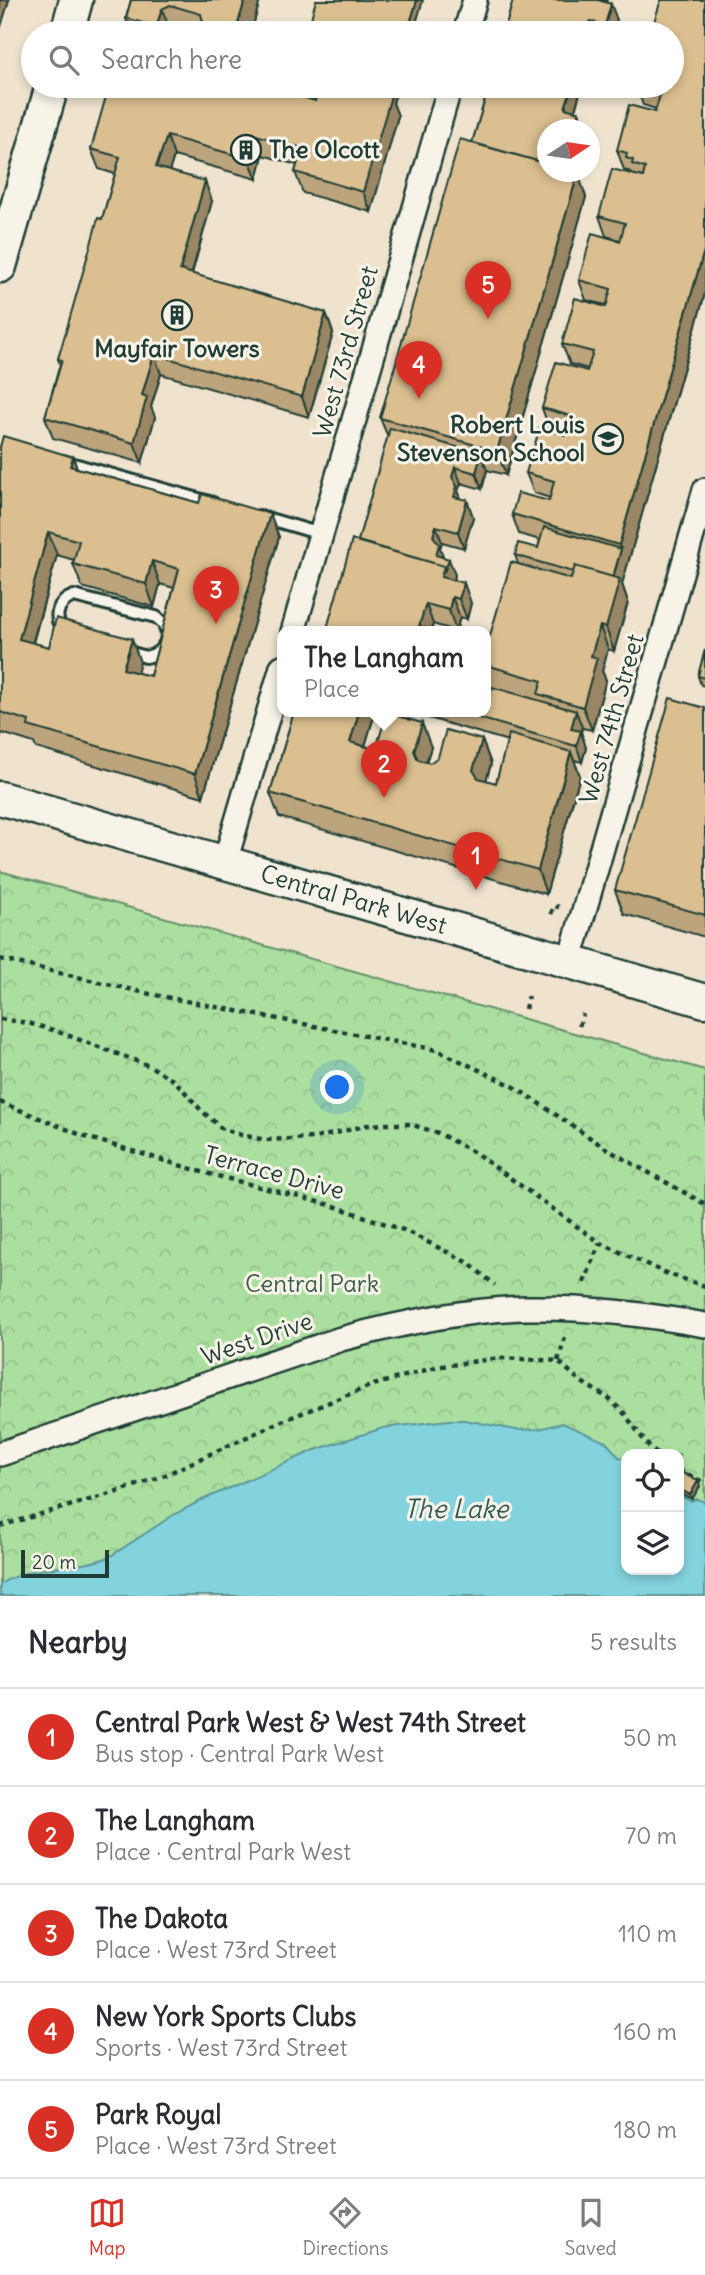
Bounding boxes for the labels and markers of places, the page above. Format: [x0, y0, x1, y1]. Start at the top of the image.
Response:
building icon: The Olcott [229, 133, 263, 167]
place label: The Olcott [269, 134, 380, 164]
pin: 5 [465, 261, 511, 319]
building icon: Mayfair Towers [160, 298, 194, 332]
place label: Mayfair Towers [94, 333, 260, 363]
pin: 4 [396, 341, 442, 399]
place label: Robert Louis Stevenson School [397, 409, 585, 467]
school or university icon: Robert Louis Stevenson School [591, 422, 625, 456]
pin: 3 [193, 566, 239, 624]
pin: 2 [361, 740, 407, 798]
pin: 1 [453, 832, 499, 890]

